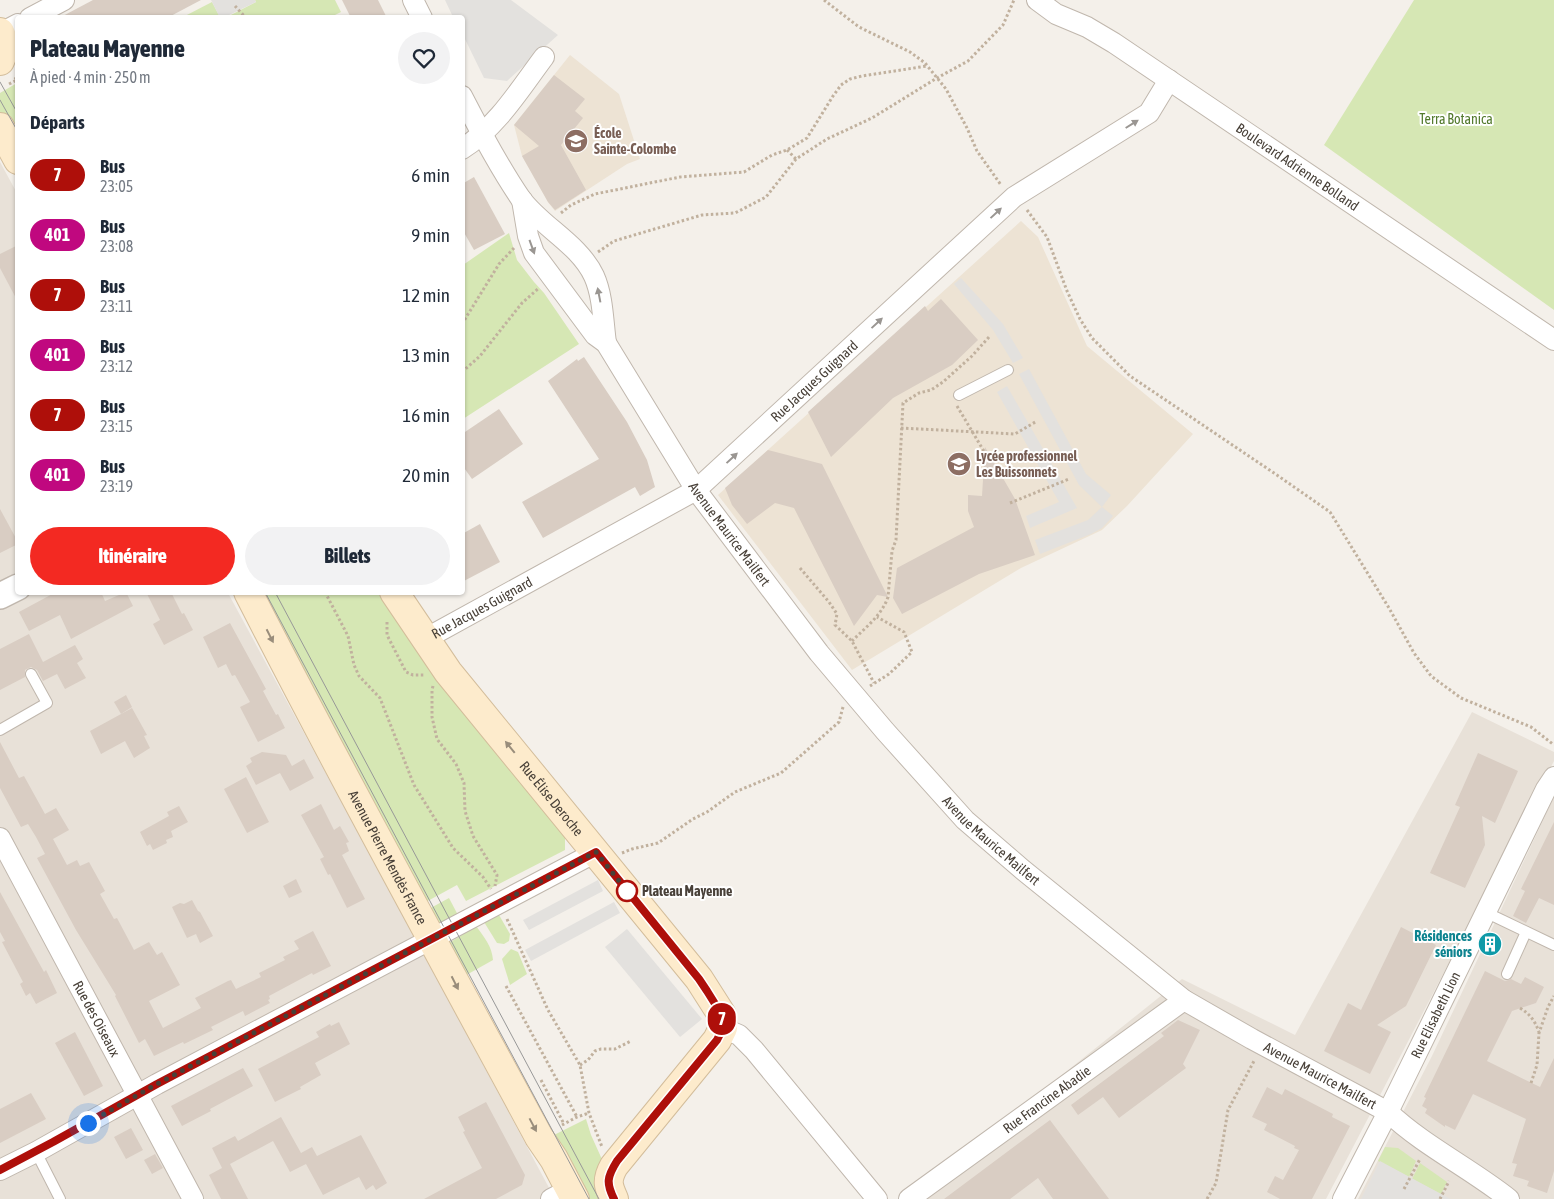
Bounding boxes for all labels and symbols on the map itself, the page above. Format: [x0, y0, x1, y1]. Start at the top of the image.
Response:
park label: Terra Botanica [1419, 111, 1493, 127]
one-way arrow [1125, 119, 1138, 129]
street label: Boulevard Adrienne Bolland [1233, 120, 1362, 214]
place label: École Sainte-Colombe [594, 125, 676, 157]
school or university icon: École Sainte-Colombe [563, 128, 589, 154]
one-way arrow [990, 207, 1002, 219]
one-way arrow [528, 240, 536, 255]
one-way arrow [595, 287, 603, 303]
one-way arrow [871, 317, 883, 329]
street label: Rue Jacques Guignard [767, 337, 861, 425]
place label: Lycée professionnel Les Buissonnets [976, 448, 1078, 480]
school or university icon: Lycée professionnel Les Buissonnets [946, 451, 972, 477]
one-way arrow [726, 452, 738, 463]
street label: Avenue Maurice Mailfert [685, 480, 773, 589]
street label: Rue Jacques Guignard [429, 574, 535, 642]
one-way arrow [266, 629, 274, 643]
one-way arrow [504, 741, 515, 754]
street label: Rue Élise Deroche [516, 758, 587, 839]
street label: Avenue Pierre Mendès France [345, 788, 430, 927]
street label: Avenue Maurice Mailfert [939, 793, 1043, 888]
marker: Plateau Mayenne [616, 880, 638, 902]
place label: Plateau Mayenne [642, 883, 732, 899]
place label: Résidences séniors [1414, 928, 1472, 960]
building icon: Résidences séniors [1477, 931, 1503, 957]
street label: Rue Elisabeth Lion [1408, 969, 1463, 1061]
one-way arrow [451, 975, 459, 990]
street label: Rue des Oiseaux [70, 978, 124, 1060]
line badge: 7 [706, 1003, 738, 1035]
street label: Avenue Maurice Mailfert [1261, 1039, 1379, 1112]
street label: Rue Francine Abadie [1000, 1062, 1094, 1136]
your location [76, 1111, 101, 1136]
one-way arrow [529, 1118, 537, 1132]

